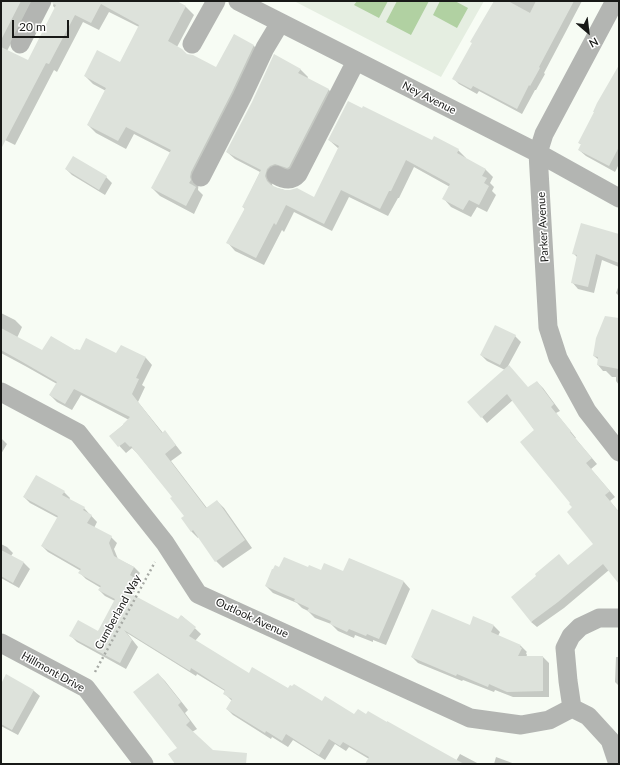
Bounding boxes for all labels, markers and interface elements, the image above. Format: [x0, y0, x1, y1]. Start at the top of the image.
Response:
scale bar [14, 12, 71, 38]
north arrow [568, 12, 608, 52]
text: 20 m [19, 19, 46, 34]
text: N [587, 35, 601, 51]
street label: Ney Avenue [400, 79, 458, 117]
street label: Parker Avenue [535, 192, 551, 262]
street label: Cumberland Way [92, 572, 144, 652]
street label: Outlook Avenue [214, 595, 290, 641]
street label: Hillmont Drive [19, 649, 87, 695]

